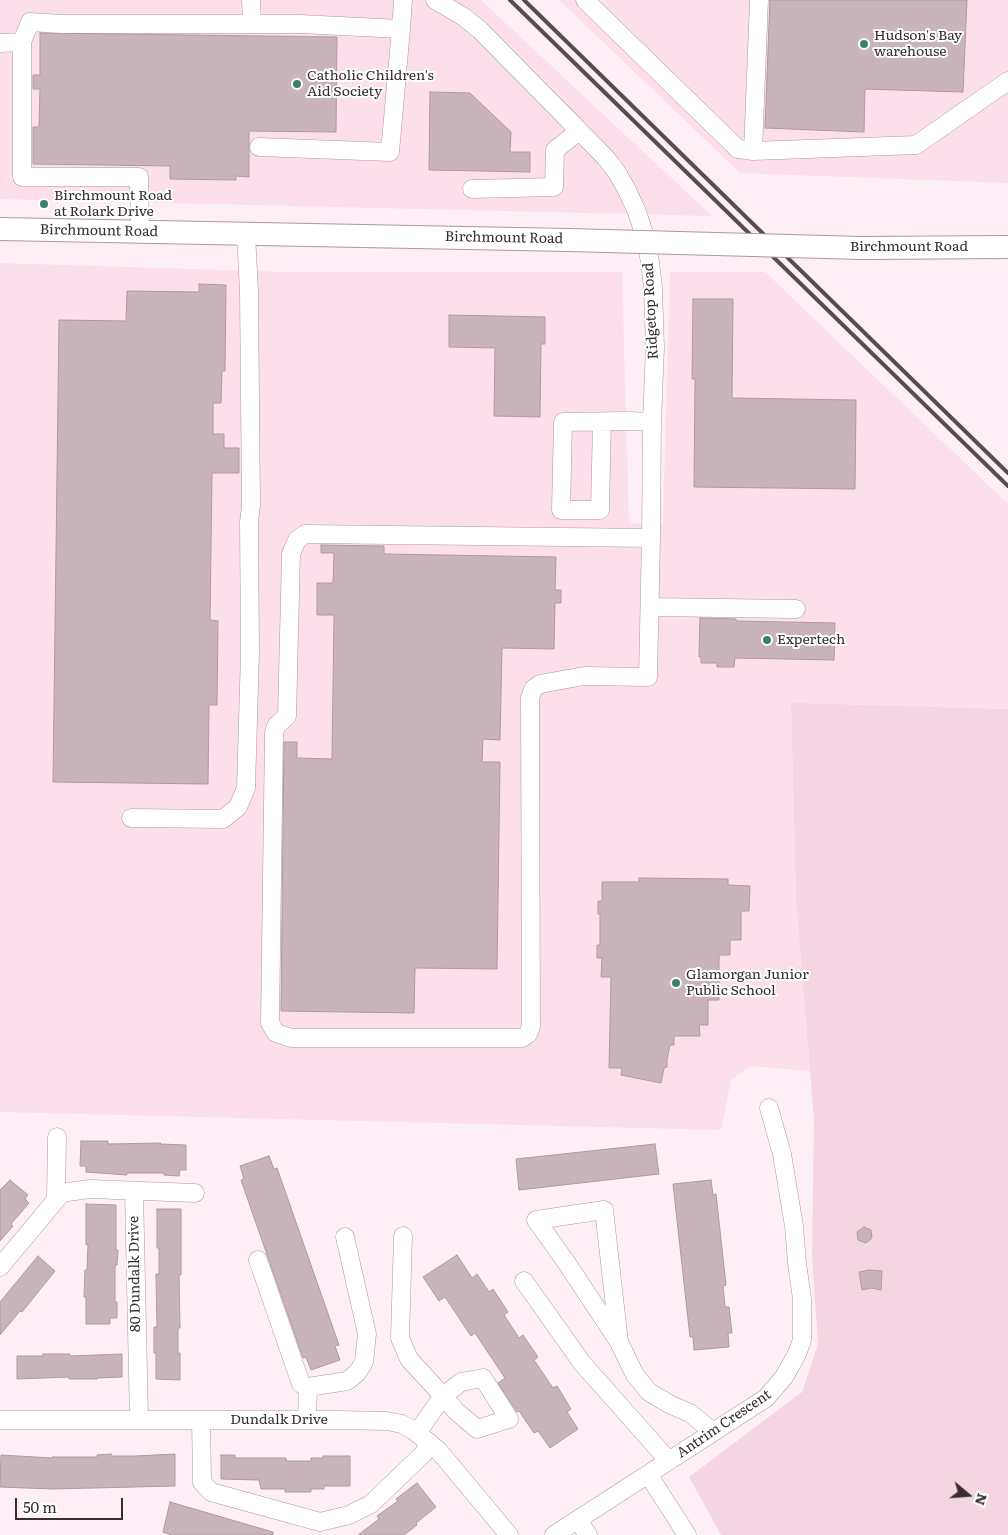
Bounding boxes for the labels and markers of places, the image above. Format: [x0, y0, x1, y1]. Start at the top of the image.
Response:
place label: Hudson's Bay warehouse [874, 28, 962, 60]
marker: Hudson's Bay warehouse [858, 38, 870, 50]
place label: Catholic Children's Aid Society [307, 68, 434, 100]
marker: Catholic Children's Aid Society [291, 78, 303, 90]
place label: Birchmount Road at Rolark Drive [54, 188, 172, 220]
marker: Birchmount Road at Rolark Drive [38, 198, 50, 210]
place label: Expertech [777, 632, 845, 648]
marker: Expertech [761, 634, 773, 646]
place label: Glamorgan Junior Public School [686, 967, 809, 1000]
marker: Glamorgan Junior Public School [670, 977, 682, 989]

